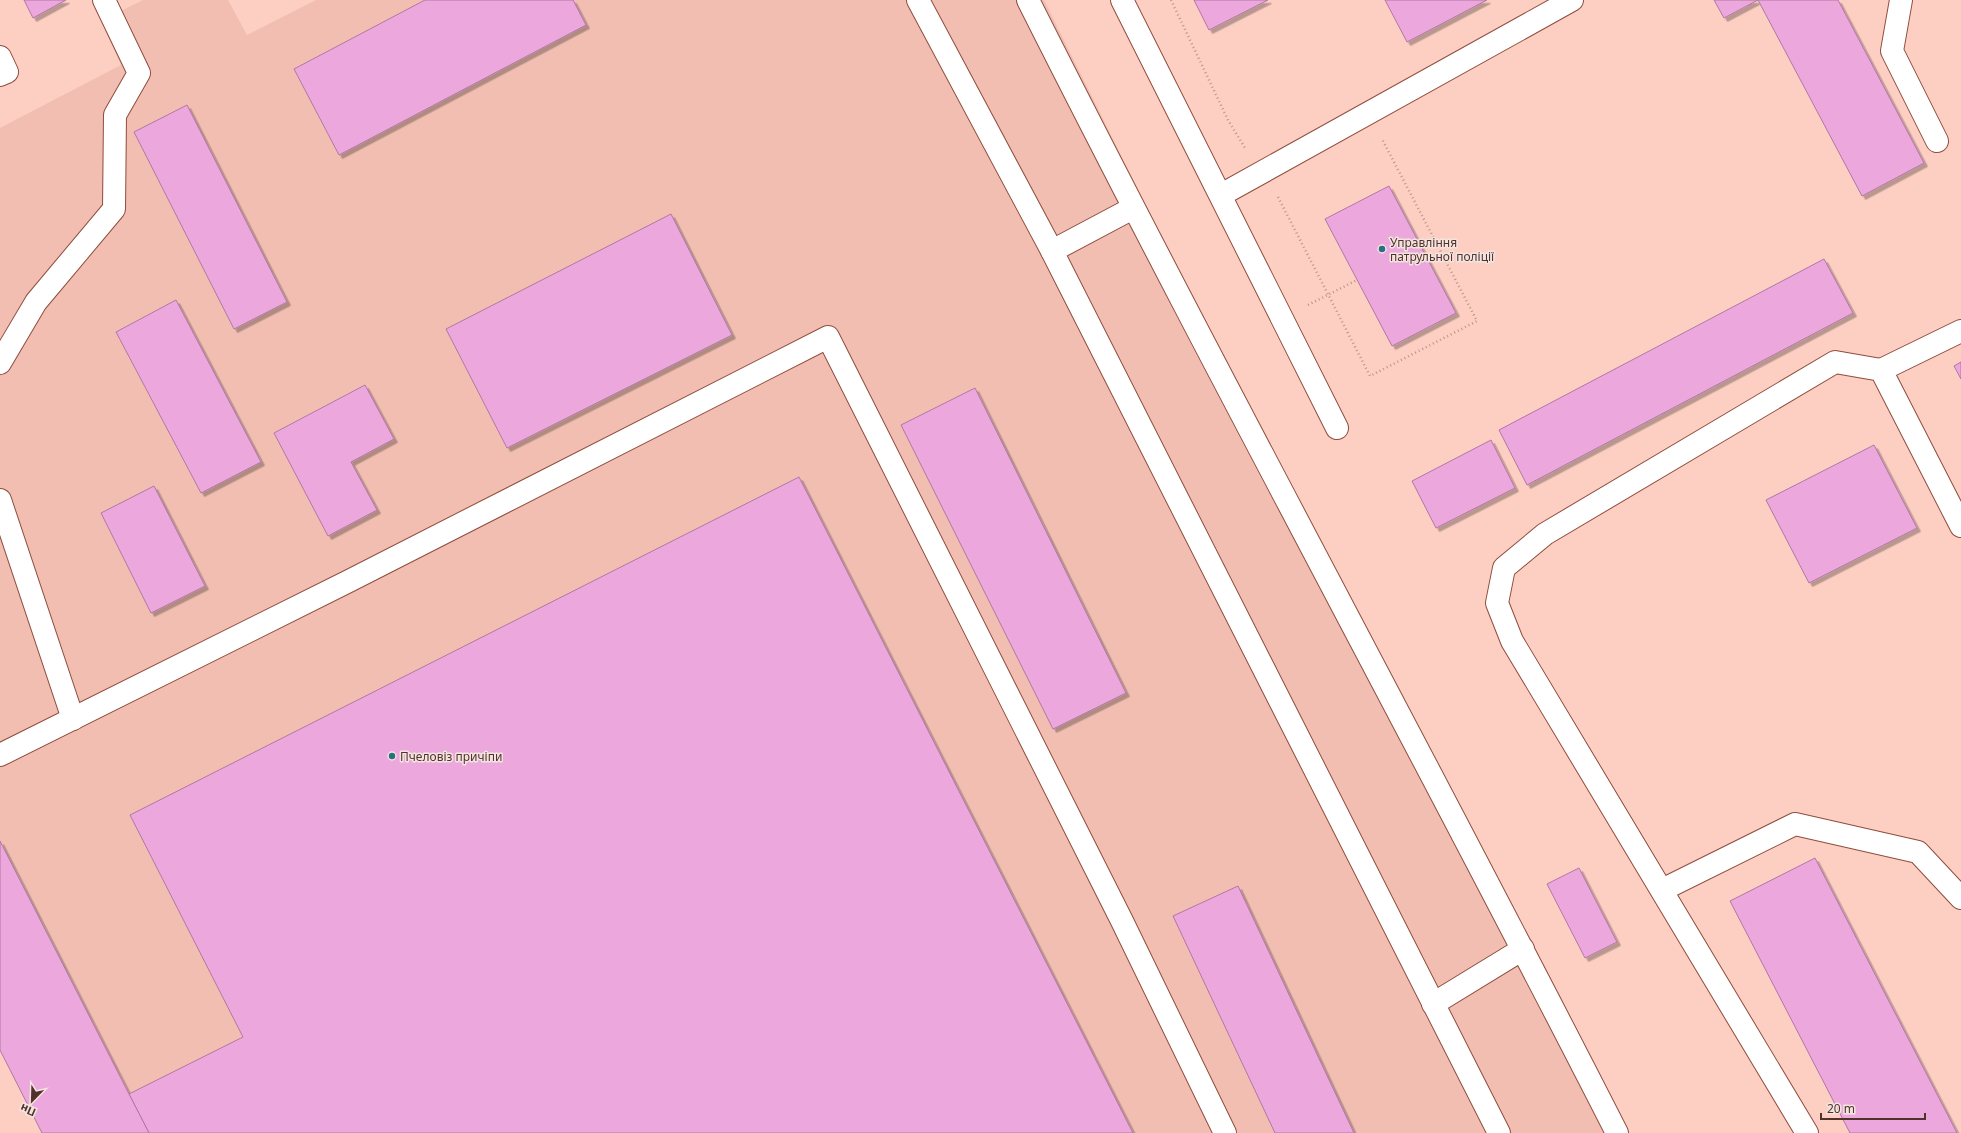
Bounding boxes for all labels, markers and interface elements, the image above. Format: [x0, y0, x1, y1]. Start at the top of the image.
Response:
place label: Управління патрульної поліції [1390, 234, 1494, 265]
marker: Управління патрульної поліції [1377, 244, 1387, 254]
place label: Пчеловіз причіпи [400, 748, 502, 765]
marker: Пчеловіз причіпи [387, 751, 397, 761]
north arrow [12, 1081, 52, 1121]
scale bar [1821, 1095, 1925, 1121]
text: 20 m [1827, 1100, 1855, 1117]
text: Пн [18, 1101, 38, 1121]

